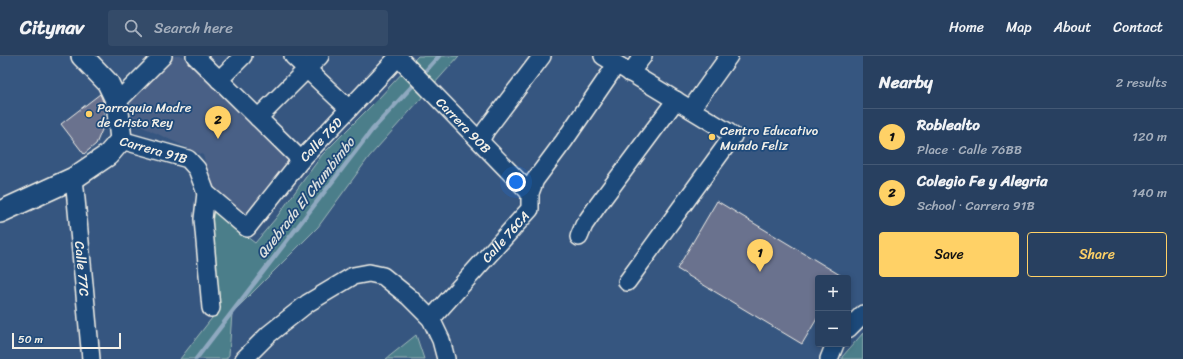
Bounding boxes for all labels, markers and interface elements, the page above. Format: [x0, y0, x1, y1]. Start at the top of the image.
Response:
search box [108, 10, 388, 46]
text: Citynav [20, 11, 84, 44]
text: Search here [154, 15, 233, 41]
text: Home [949, 15, 984, 40]
text: Map [1006, 15, 1032, 40]
text: About [1054, 15, 1091, 40]
text: Contact [1113, 15, 1163, 40]
icon: search [122, 17, 144, 39]
text: Nearby [879, 67, 933, 97]
text: 2 results [1116, 71, 1167, 94]
street label: Carrera 90B [431, 91, 497, 159]
place label: Parroquia Madre de Cristo Rey [97, 96, 192, 134]
pin: 2 [205, 106, 231, 139]
marker: Parroquia Madre de Cristo Rey [84, 109, 94, 119]
street label: Calle 76D [293, 111, 348, 167]
text: Roblealto [917, 112, 980, 138]
place label: Centro Educativo Mundo Feliz [720, 119, 819, 157]
text: 1 [889, 125, 895, 148]
text: 120 m [1132, 125, 1167, 148]
street label: Carrera 91B [117, 129, 190, 170]
water label: Quebrada El Chumbimbo [250, 131, 362, 264]
marker: Centro Educativo Mundo Feliz [707, 132, 717, 142]
text: Place · Calle 76BB [917, 138, 1022, 161]
text: Colegio Fe y Alegria [917, 168, 1047, 194]
your location [506, 172, 526, 192]
text: 2 [888, 181, 896, 204]
text: 140 m [1132, 181, 1167, 204]
text: School · Carrera 91B [917, 194, 1035, 217]
street label: Calle 76CA [475, 205, 535, 268]
button: Save [879, 232, 1019, 277]
button: Share [1027, 232, 1167, 277]
pin: 1 [747, 239, 773, 272]
street label: Calle 77C [68, 240, 97, 297]
map controls [815, 275, 851, 347]
button: + [815, 275, 851, 311]
button: − [815, 311, 851, 347]
text: 50 m [18, 330, 43, 349]
scale bar [12, 331, 121, 350]

